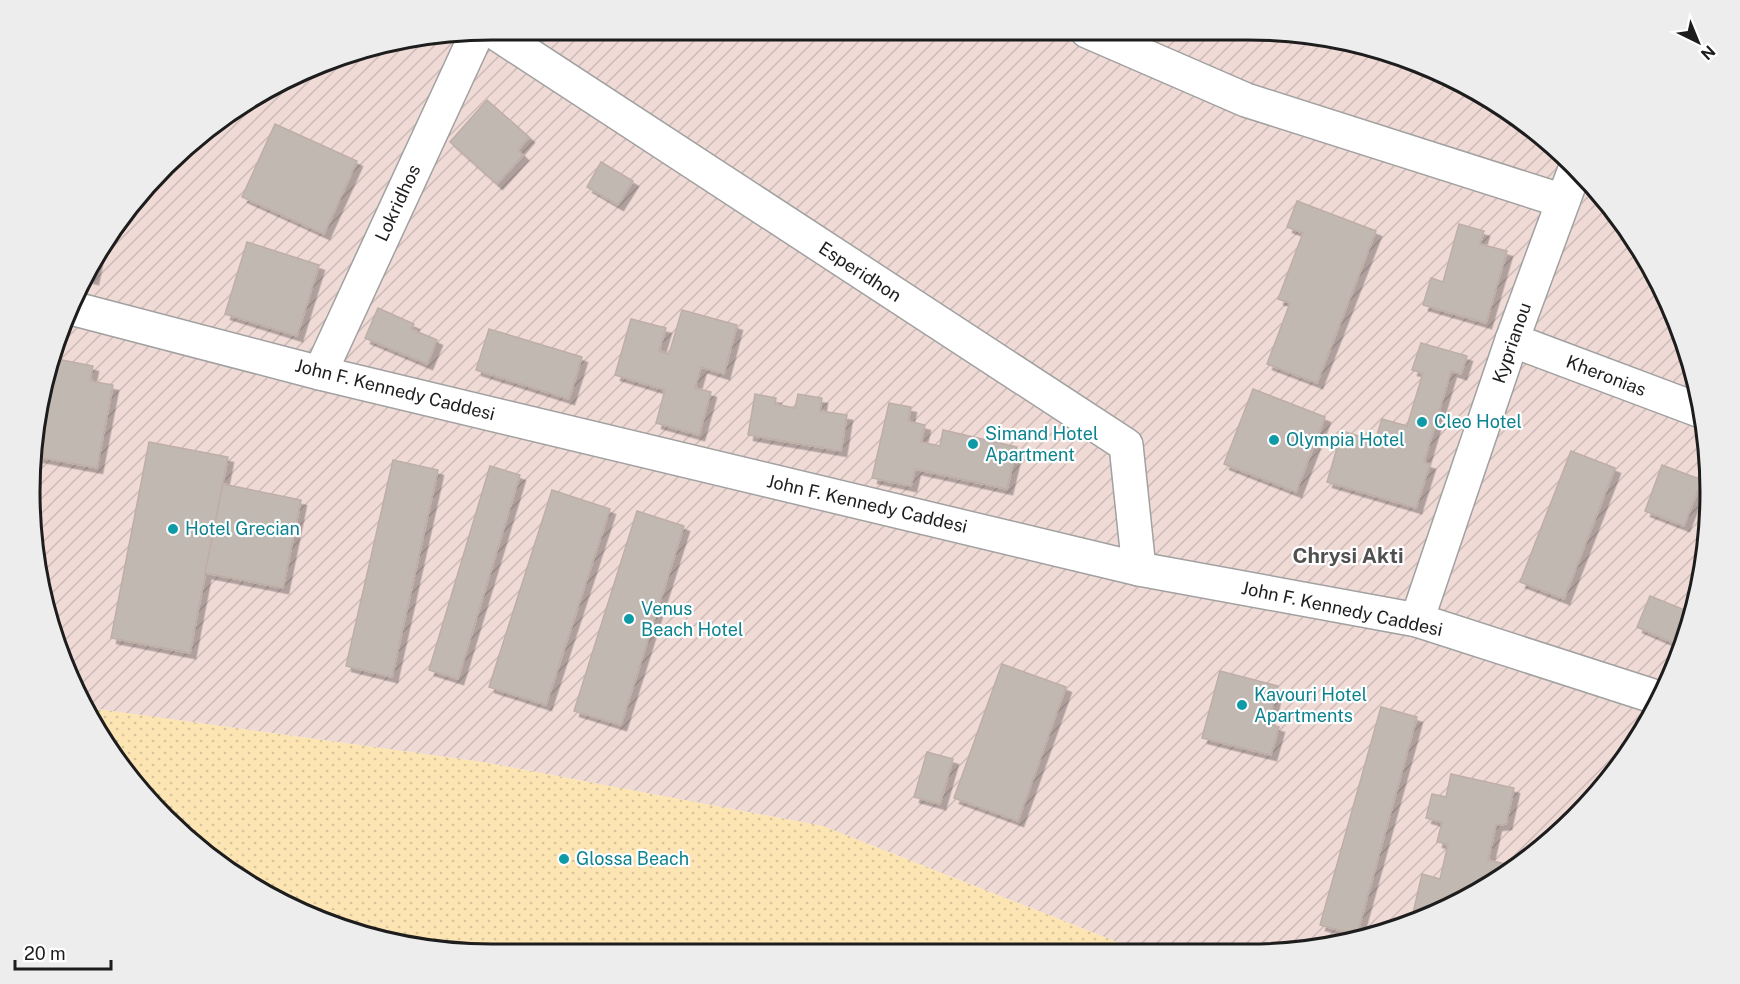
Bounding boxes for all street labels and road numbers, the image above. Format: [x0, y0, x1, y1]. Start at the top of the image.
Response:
street label: Lokridhos [371, 161, 424, 245]
street label: Esperidhon [815, 237, 906, 306]
street label: Kyprianou [1488, 300, 1535, 386]
street label: Kheronias [1563, 351, 1649, 400]
street label: John F. Kennedy Caddesi [293, 354, 497, 425]
street label: John F. Kennedy Caddesi [765, 470, 969, 537]
street label: John F. Kennedy Caddesi [1240, 577, 1445, 640]

